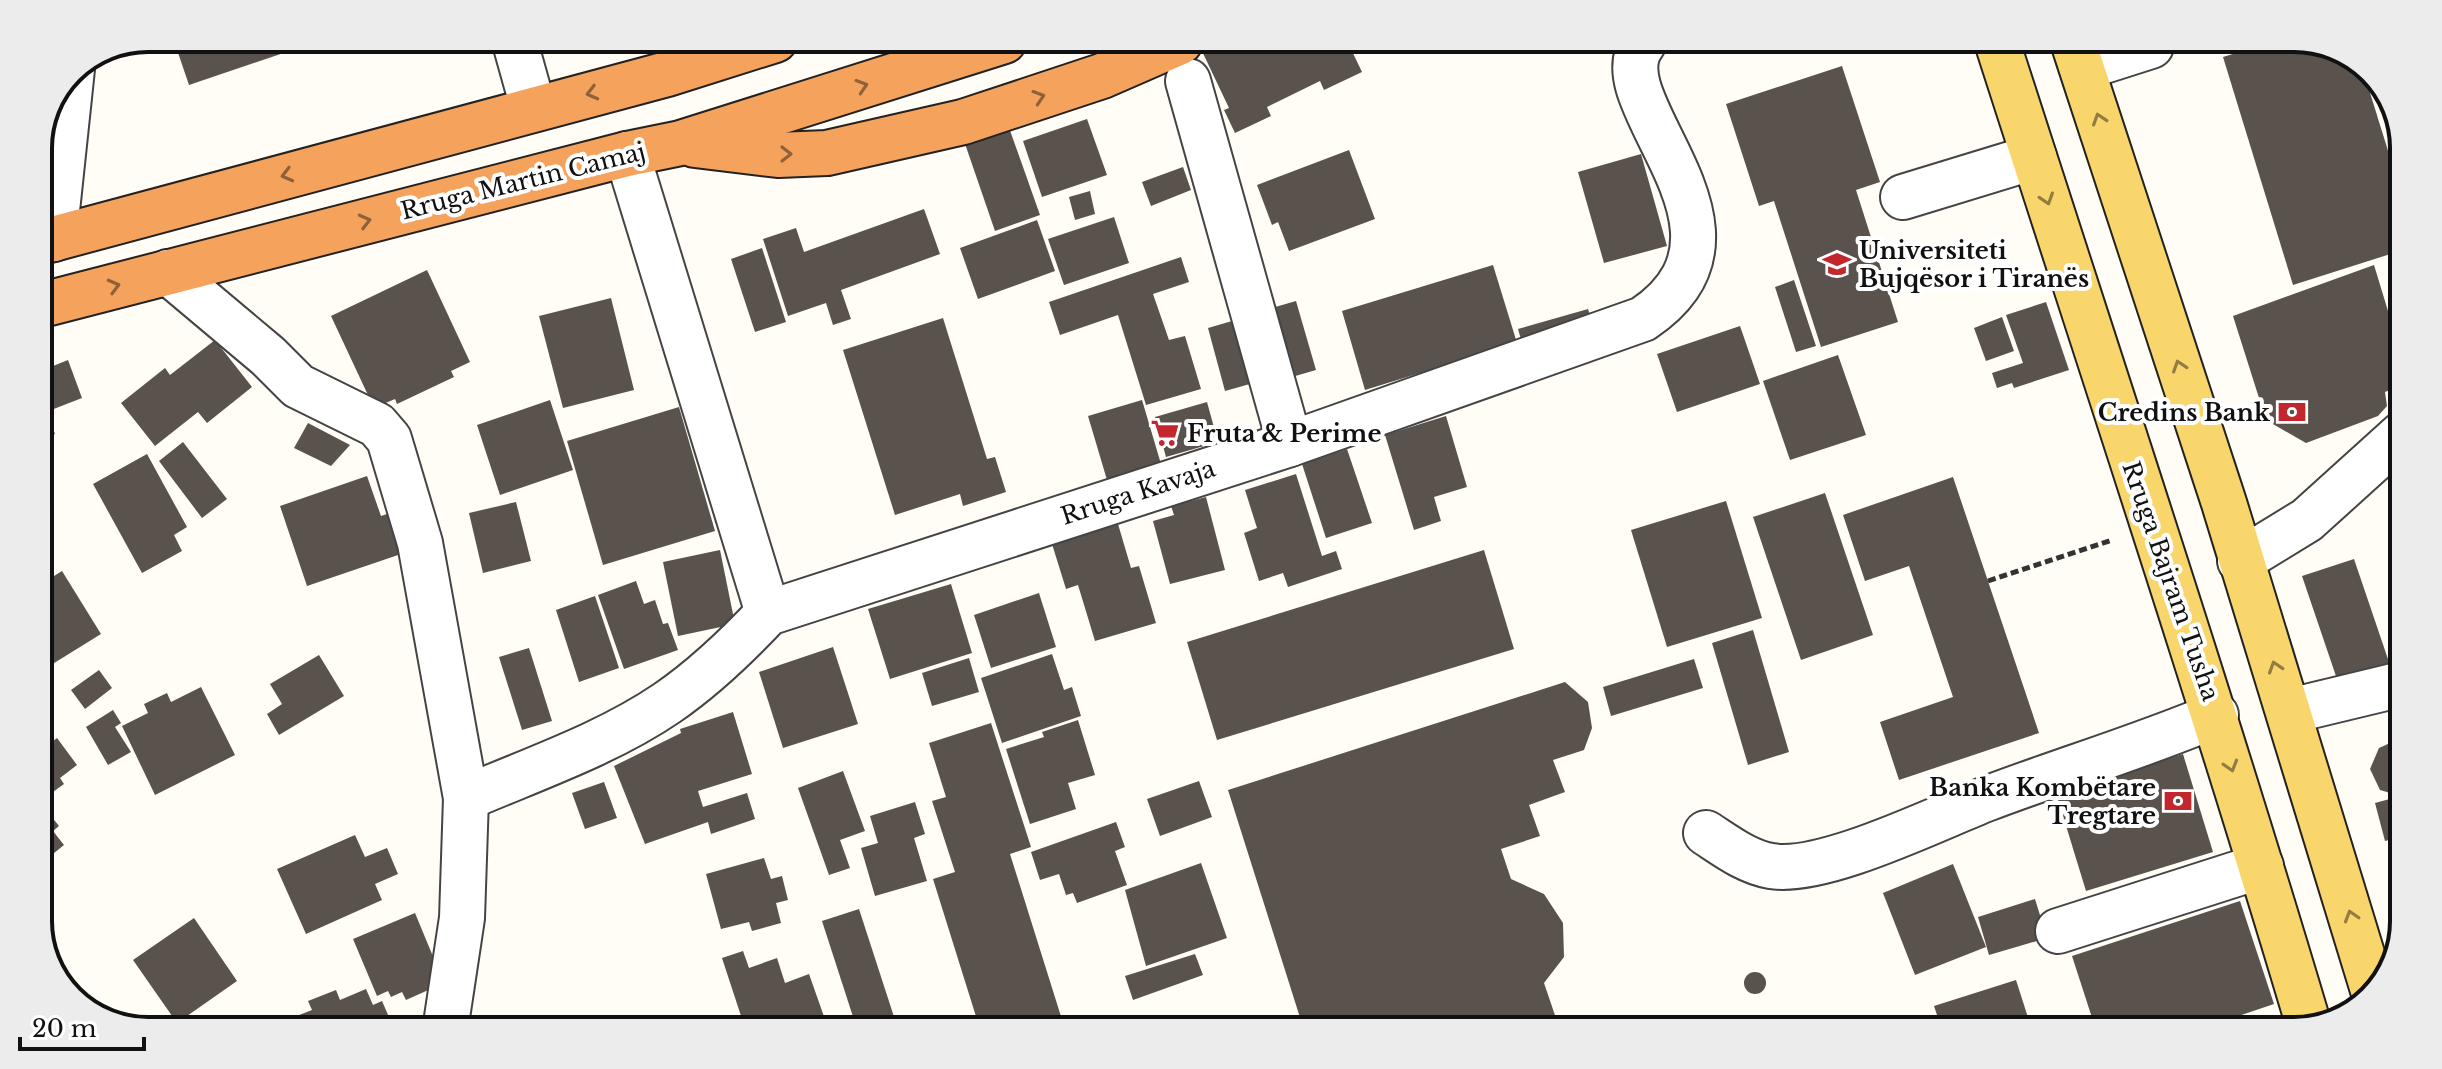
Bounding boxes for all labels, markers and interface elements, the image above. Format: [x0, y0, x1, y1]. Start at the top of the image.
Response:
one-way arrow [855, 79, 869, 95]
one-way arrow [585, 83, 599, 100]
one-way arrow [1032, 90, 1045, 106]
one-way arrow [2092, 112, 2108, 126]
street label: Rruga Martin Camaj [398, 137, 648, 225]
one-way arrow [780, 145, 793, 163]
one-way arrow [280, 166, 294, 182]
one-way arrow [2038, 192, 2054, 206]
one-way arrow [358, 214, 372, 231]
place label: Universiteti Bujqësor i Tiranës [1859, 236, 2089, 293]
school or university icon: Universiteti Bujqësor i Tiranës [1822, 249, 1852, 279]
one-way arrow [106, 279, 120, 296]
one-way arrow [2173, 359, 2189, 373]
bank icon: Credins Bank [2277, 397, 2307, 427]
place label: Credins Bank [2098, 398, 2271, 427]
supermarket icon: Fruta & Perime [1150, 418, 1180, 448]
place label: Fruta & Perime [1187, 419, 1381, 448]
street label: Rruga Kavaja [1057, 453, 1219, 531]
street label: Rruga Bajram Tusha [2116, 458, 2226, 705]
one-way arrow [2268, 661, 2284, 674]
one-way arrow [2222, 759, 2238, 773]
place label: Banka Kombëtare Tregtare [1929, 773, 2156, 830]
bank icon: Banka Kombëtare Tregtare [2163, 786, 2193, 816]
one-way arrow [2344, 909, 2360, 923]
scale bar [20, 1001, 144, 1051]
text: 20 m [32, 1014, 97, 1043]

